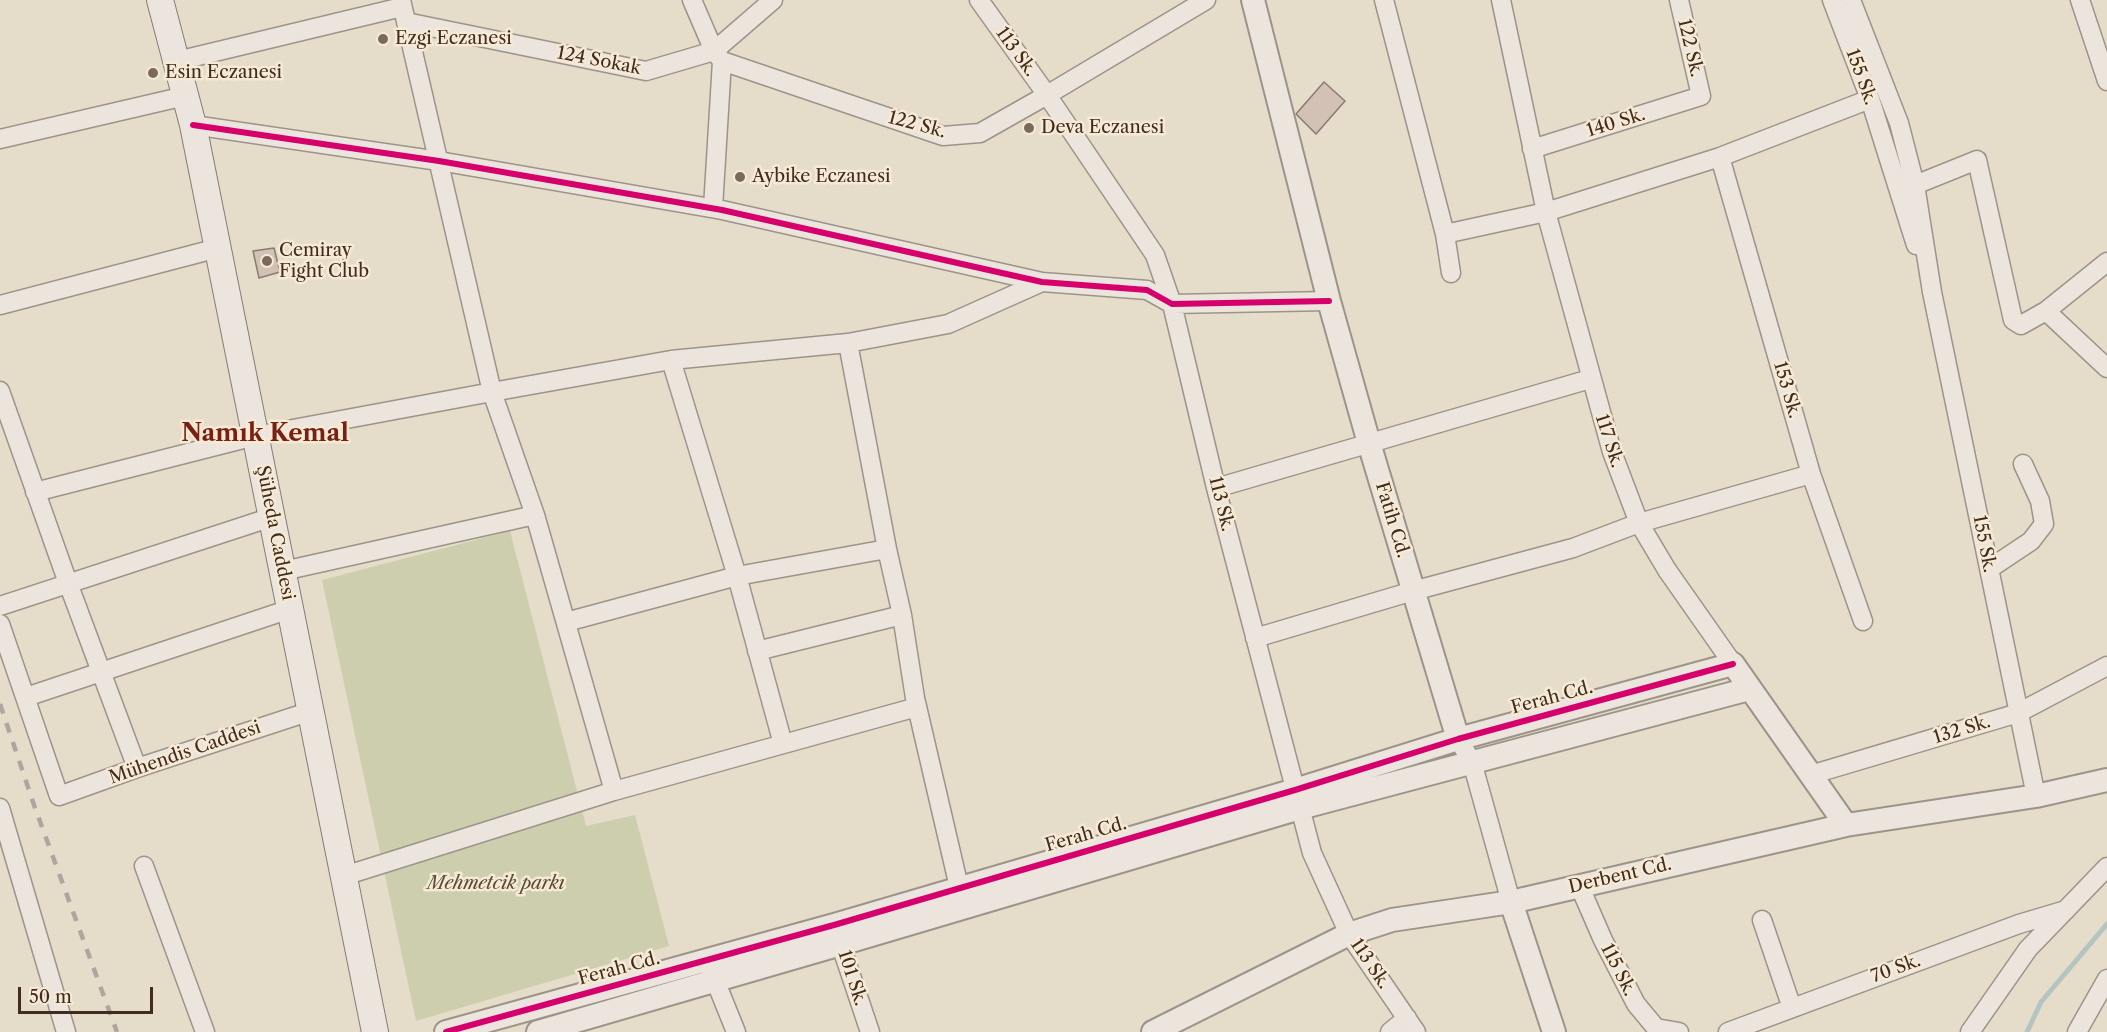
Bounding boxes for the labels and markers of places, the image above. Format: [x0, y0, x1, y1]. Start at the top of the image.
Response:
place label: Ezgi Eczanesi [395, 28, 512, 50]
marker: Ezgi Eczanesi [376, 32, 390, 46]
place label: Esin Eczanesi [165, 62, 282, 84]
marker: Esin Eczanesi [146, 66, 160, 80]
place label: Deva Eczanesi [1041, 117, 1164, 139]
marker: Deva Eczanesi [1022, 121, 1036, 135]
place label: Aybike Eczanesi [752, 166, 890, 188]
marker: Aybike Eczanesi [733, 170, 747, 184]
place label: Cemiray Fight Club [279, 240, 369, 282]
marker: Cemiray Fight Club [260, 254, 274, 268]

